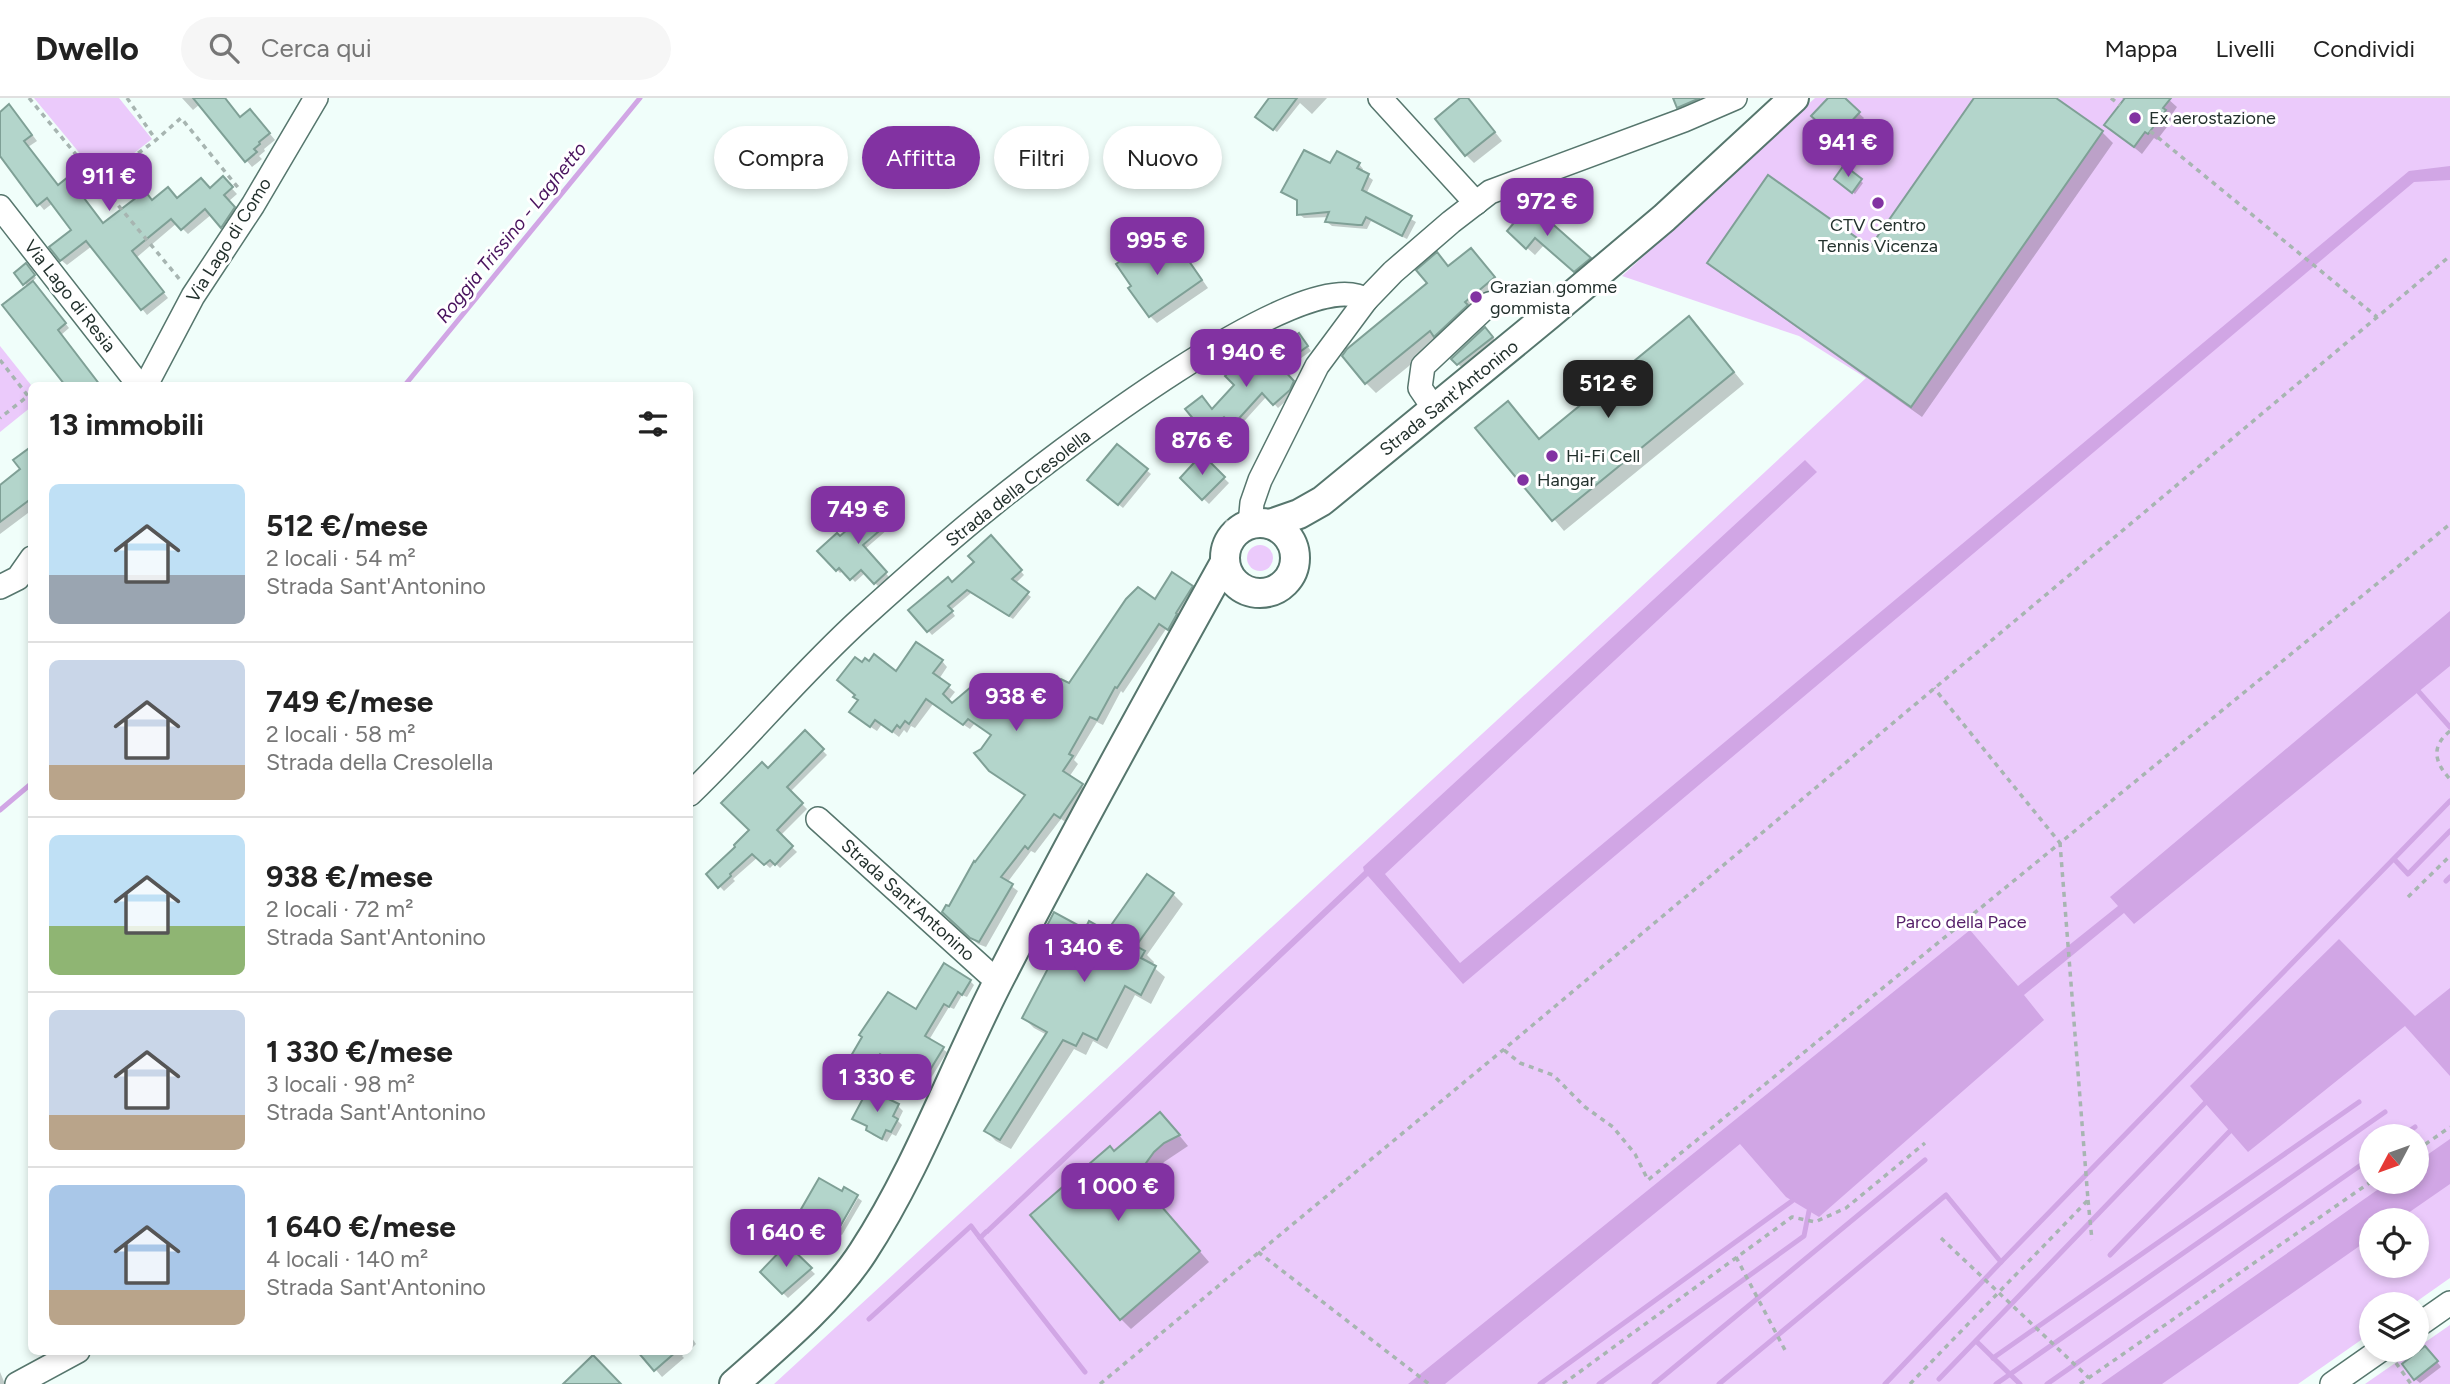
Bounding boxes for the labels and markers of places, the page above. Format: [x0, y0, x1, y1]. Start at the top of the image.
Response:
place label: Ex aerostazione [2149, 107, 2276, 129]
marker: Ex aerostazione [2127, 110, 2143, 126]
pin: 941 € [1799, 120, 1897, 179]
pin: 911 € [60, 153, 158, 213]
pin: 972 € [1498, 178, 1596, 238]
marker: CTV Centro Tennis Vicenza [1870, 195, 1886, 211]
place label: CTV Centro Tennis Vicenza [1818, 214, 1938, 257]
pin: 995 € [1108, 218, 1206, 277]
place label: Grazian gomme gommista [1490, 276, 1617, 319]
marker: Grazian gomme gommista [1468, 289, 1484, 305]
pin: 1 940 € [1181, 330, 1311, 389]
pin: 512 € [1559, 360, 1657, 420]
pin: 876 € [1153, 418, 1251, 477]
place label: Hi-Fi Cell [1566, 445, 1640, 467]
marker: Hi-Fi Cell [1544, 448, 1560, 464]
place label: Hangar [1537, 469, 1596, 491]
marker: Hangar [1515, 472, 1531, 488]
pin: 749 € [809, 486, 907, 546]
pin: 938 € [967, 674, 1065, 733]
pin: 1 340 € [1019, 924, 1149, 984]
pin: 1 330 € [812, 1054, 942, 1114]
pin: 1 000 € [1053, 1164, 1183, 1223]
pin: 1 640 € [721, 1210, 851, 1269]

